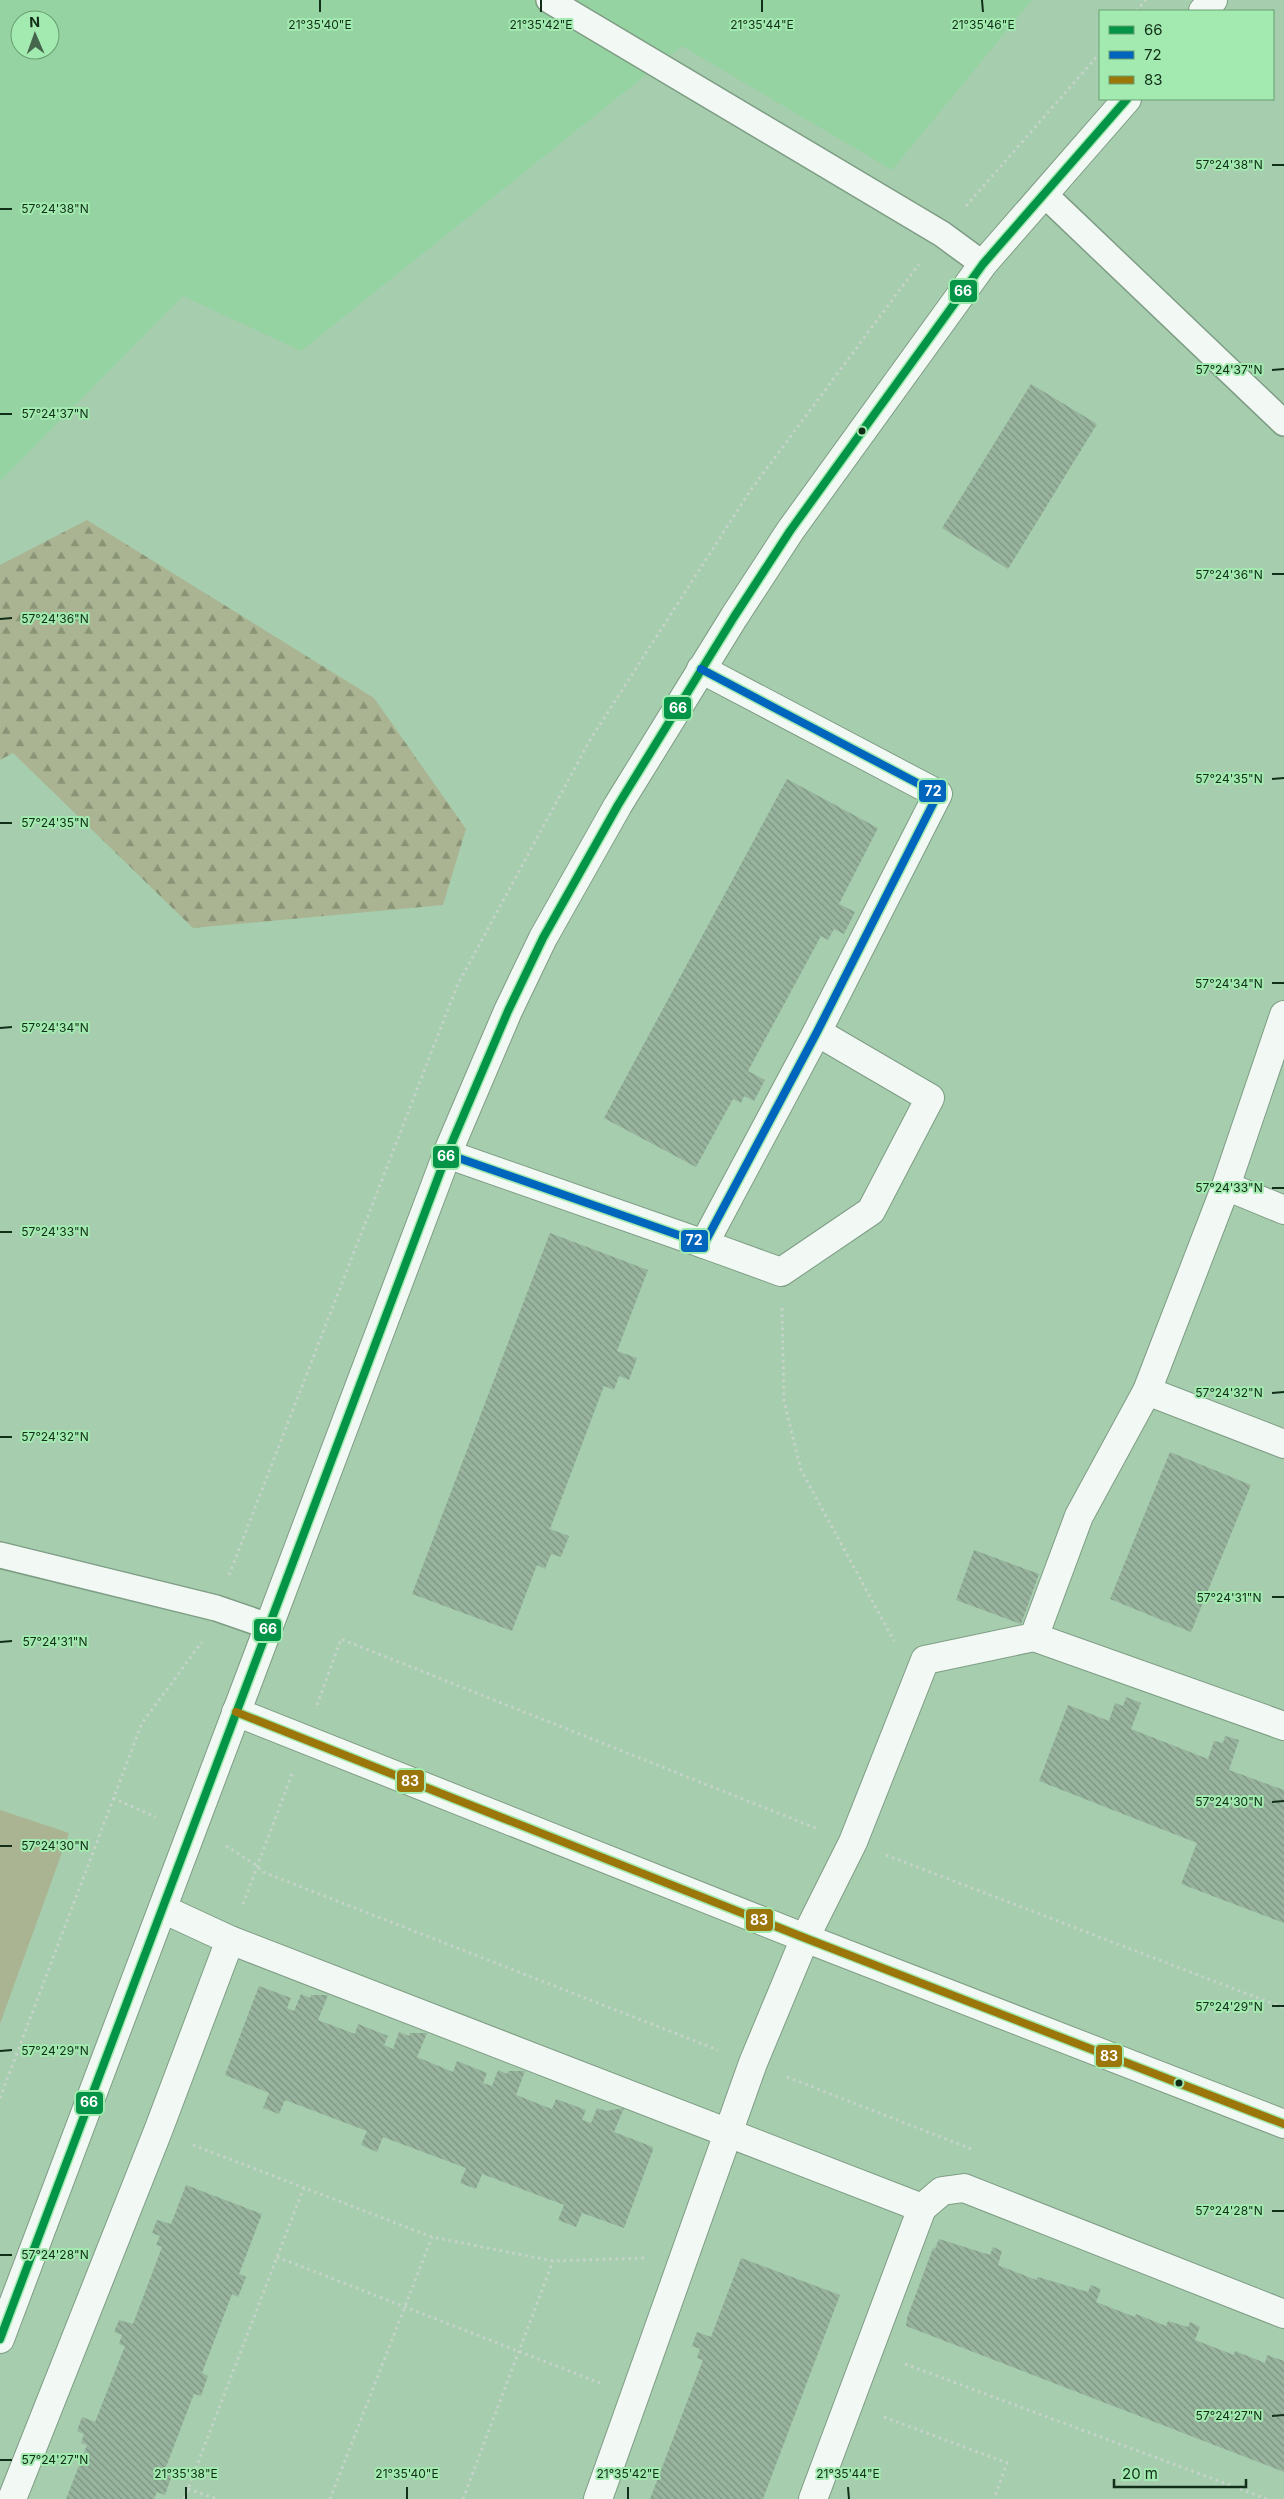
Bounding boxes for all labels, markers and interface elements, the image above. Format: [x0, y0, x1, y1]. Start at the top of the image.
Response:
north arrow [10, 10, 60, 60]
legend [1099, 10, 1274, 100]
text: N [29, 13, 40, 30]
text: 21°35'40"E [288, 17, 352, 32]
text: 21°35'42"E [509, 17, 573, 32]
text: 21°35'44"E [730, 17, 794, 32]
text: 21°35'46"E [951, 17, 1015, 32]
text: 66 [1144, 20, 1163, 39]
text: 72 [1144, 45, 1162, 64]
text: 83 [1144, 70, 1163, 89]
text: 57°24'38"N [1195, 157, 1263, 172]
text: 57°24'38"N [21, 201, 89, 216]
line badge: 66 [949, 279, 978, 303]
text: 66 [954, 282, 972, 299]
text: 57°24'37"N [1196, 362, 1262, 377]
text: 57°24'37"N [22, 406, 88, 421]
unlabelled marker [857, 426, 867, 436]
text: 57°24'36"N [1195, 567, 1263, 582]
text: 57°24'36"N [21, 611, 89, 626]
line badge: 66 [663, 696, 692, 720]
text: 66 [669, 699, 687, 716]
text: 57°24'35"N [1195, 771, 1263, 786]
line badge: 72 [918, 779, 947, 803]
text: 72 [925, 782, 942, 799]
text: 57°24'35"N [21, 815, 89, 830]
text: 57°24'34"N [1195, 976, 1263, 991]
text: 57°24'34"N [21, 1020, 89, 1035]
line badge: 66 [432, 1145, 460, 1169]
text: 66 [437, 1147, 455, 1164]
text: 57°24'33"N [1195, 1180, 1263, 1195]
text: 57°24'33"N [21, 1224, 89, 1239]
line badge: 72 [680, 1229, 709, 1253]
text: 72 [686, 1231, 703, 1248]
text: 57°24'32"N [1195, 1385, 1263, 1400]
text: 57°24'32"N [21, 1429, 89, 1444]
text: 57°24'31"N [1197, 1590, 1261, 1605]
line badge: 66 [253, 1618, 282, 1642]
text: 66 [259, 1620, 277, 1637]
text: 57°24'31"N [23, 1634, 87, 1649]
line badge: 83 [396, 1769, 425, 1793]
text: 83 [401, 1772, 419, 1789]
text: 57°24'30"N [1195, 1794, 1263, 1809]
text: 57°24'30"N [21, 1838, 89, 1853]
line badge: 83 [745, 1908, 774, 1932]
text: 83 [750, 1911, 768, 1928]
text: 57°24'29"N [1195, 1999, 1263, 2014]
text: 57°24'29"N [21, 2043, 89, 2058]
line badge: 83 [1095, 2044, 1123, 2068]
text: 83 [1100, 2047, 1118, 2064]
unlabelled marker [1174, 2078, 1184, 2088]
line badge: 66 [75, 2091, 104, 2115]
text: 66 [80, 2093, 98, 2110]
text: 57°24'28"N [1195, 2203, 1263, 2218]
text: 57°24'28"N [21, 2247, 89, 2262]
text: 57°24'27"N [1196, 2408, 1262, 2423]
text: 57°24'27"N [22, 2452, 88, 2467]
scale bar [1114, 2456, 1246, 2488]
text: 20 m [1122, 2464, 1158, 2483]
text: 21°35'38"E [154, 2466, 218, 2481]
text: 21°35'40"E [375, 2466, 439, 2481]
text: 21°35'42"E [596, 2466, 660, 2481]
text: 21°35'44"E [816, 2466, 880, 2481]

